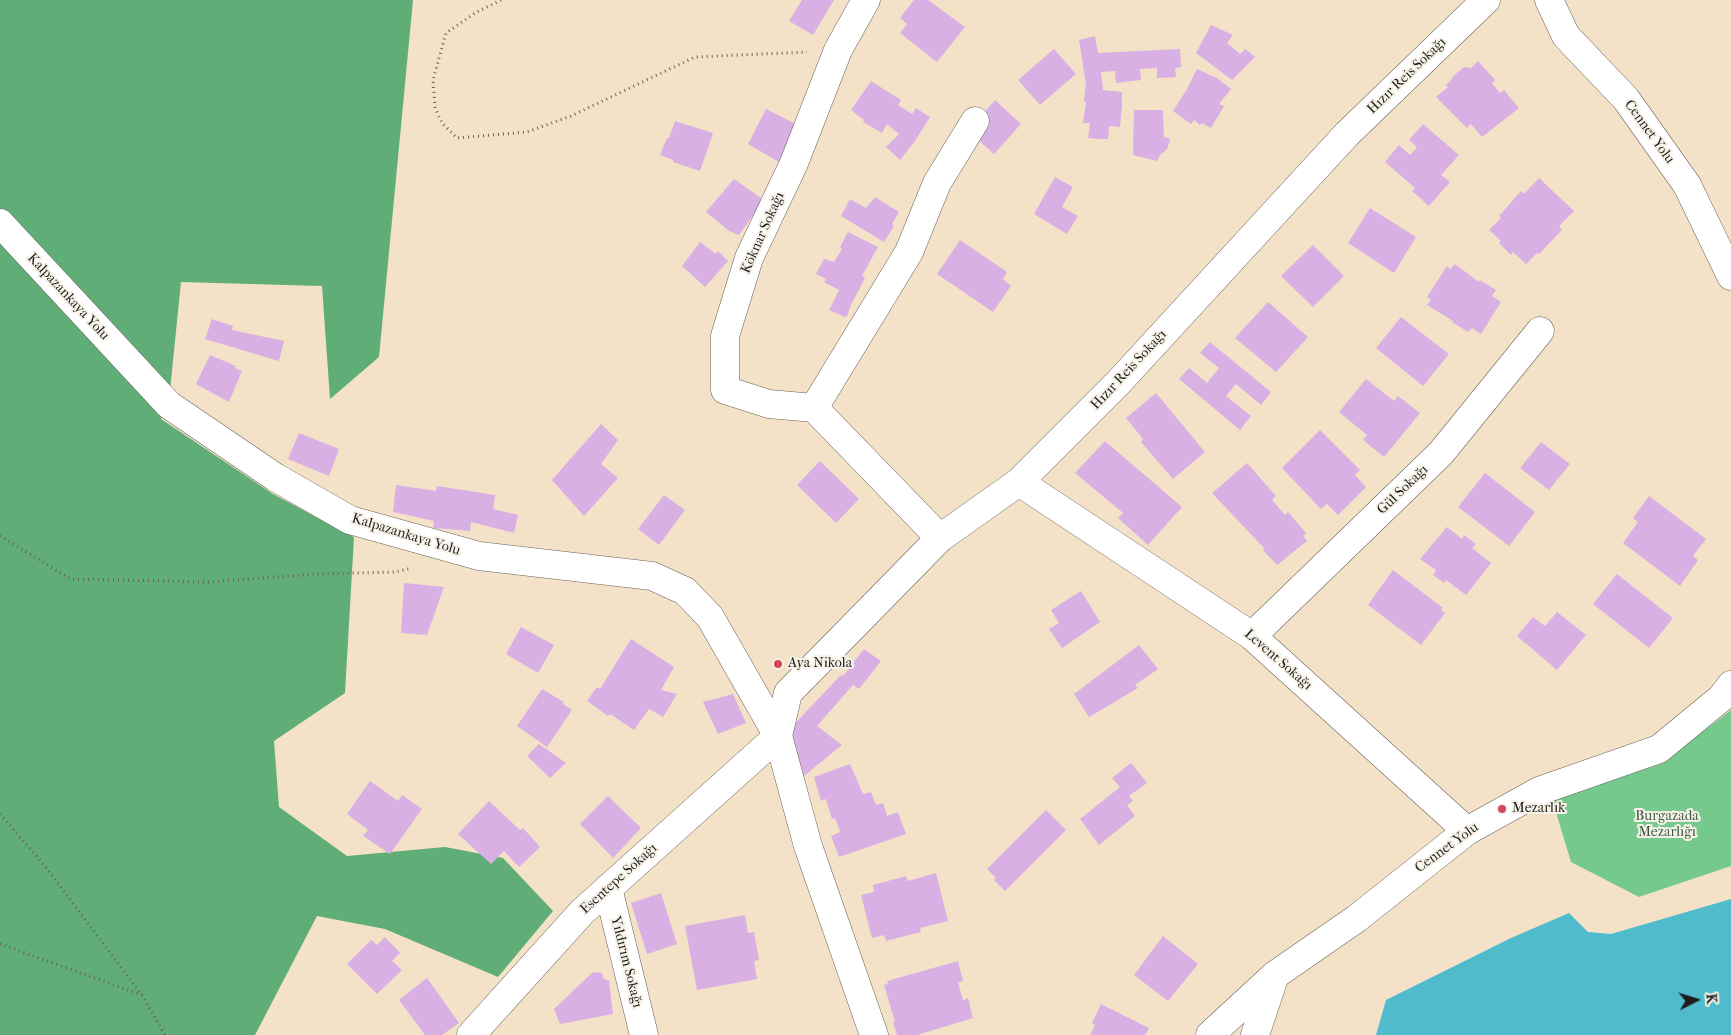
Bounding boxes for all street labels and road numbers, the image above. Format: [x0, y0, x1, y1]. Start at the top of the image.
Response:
street label: Hızır Reis Sokağı [1364, 34, 1450, 118]
street label: Cennet Yolu [1620, 97, 1678, 167]
street label: Köknar Sokağı [738, 190, 788, 276]
street label: Kalpazankaya Yolu [23, 250, 113, 344]
street label: Hızır Reis Sokağı [1088, 327, 1170, 413]
street label: Gül Sokağı [1374, 462, 1432, 518]
street label: Kalpazankaya Yolu [350, 510, 462, 560]
street label: Levent Sokağı [1241, 626, 1315, 694]
street label: Cennet Yolu [1412, 819, 1482, 877]
street label: Esentepe Sokağı [577, 840, 661, 918]
street label: Yıldırım Sokağı [607, 915, 645, 1009]

